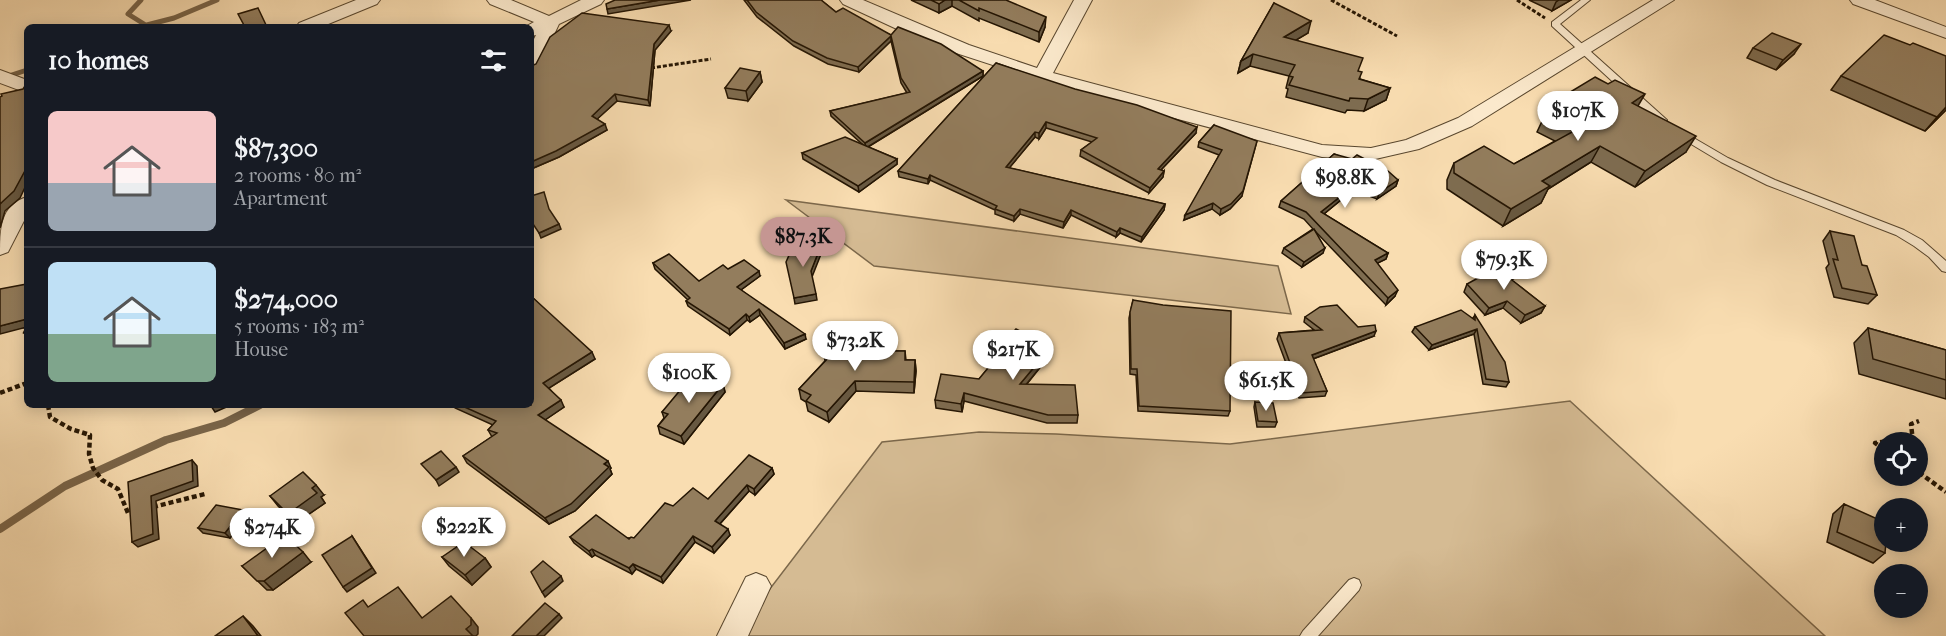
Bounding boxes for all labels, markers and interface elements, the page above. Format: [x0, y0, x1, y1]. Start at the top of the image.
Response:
icon: filters [477, 44, 510, 77]
text: 10 homes [48, 45, 149, 76]
pin: $107K [1536, 91, 1620, 142]
text: $107K [1551, 99, 1605, 122]
text: $87,300 [234, 133, 318, 164]
icon: home [96, 135, 168, 207]
pin: $98.8K [1296, 158, 1394, 209]
text: 2 rooms · 80 m² [234, 164, 361, 187]
text: $98.8K [1315, 166, 1375, 189]
text: Apartment [234, 187, 328, 210]
pin: $87.3K [754, 217, 852, 268]
text: $87.3K [775, 225, 831, 248]
pin: $79.3K [1455, 240, 1553, 291]
text: $79.3K [1475, 248, 1533, 271]
text: $274,000 [234, 284, 338, 315]
icon: home [96, 286, 168, 358]
text: 5 rooms · 183 m² [234, 315, 364, 338]
pin: $73.2K [806, 321, 904, 372]
text: $73.2K [826, 329, 884, 352]
pin: $217K [971, 330, 1055, 381]
text: House [234, 338, 288, 361]
text: $217K [987, 338, 1039, 361]
pin: $100K [647, 353, 731, 404]
text: $100K [662, 361, 716, 384]
pin: $61.5K [1217, 361, 1315, 412]
text: $61.5K [1238, 369, 1294, 392]
map controls [1874, 432, 1928, 618]
button: locate [1874, 432, 1928, 486]
button: + [1874, 498, 1928, 552]
pin: $222K [422, 507, 506, 558]
pin: $274K [230, 508, 314, 559]
text: $222K [436, 515, 492, 538]
text: $274K [244, 516, 300, 539]
button: − [1874, 564, 1928, 618]

